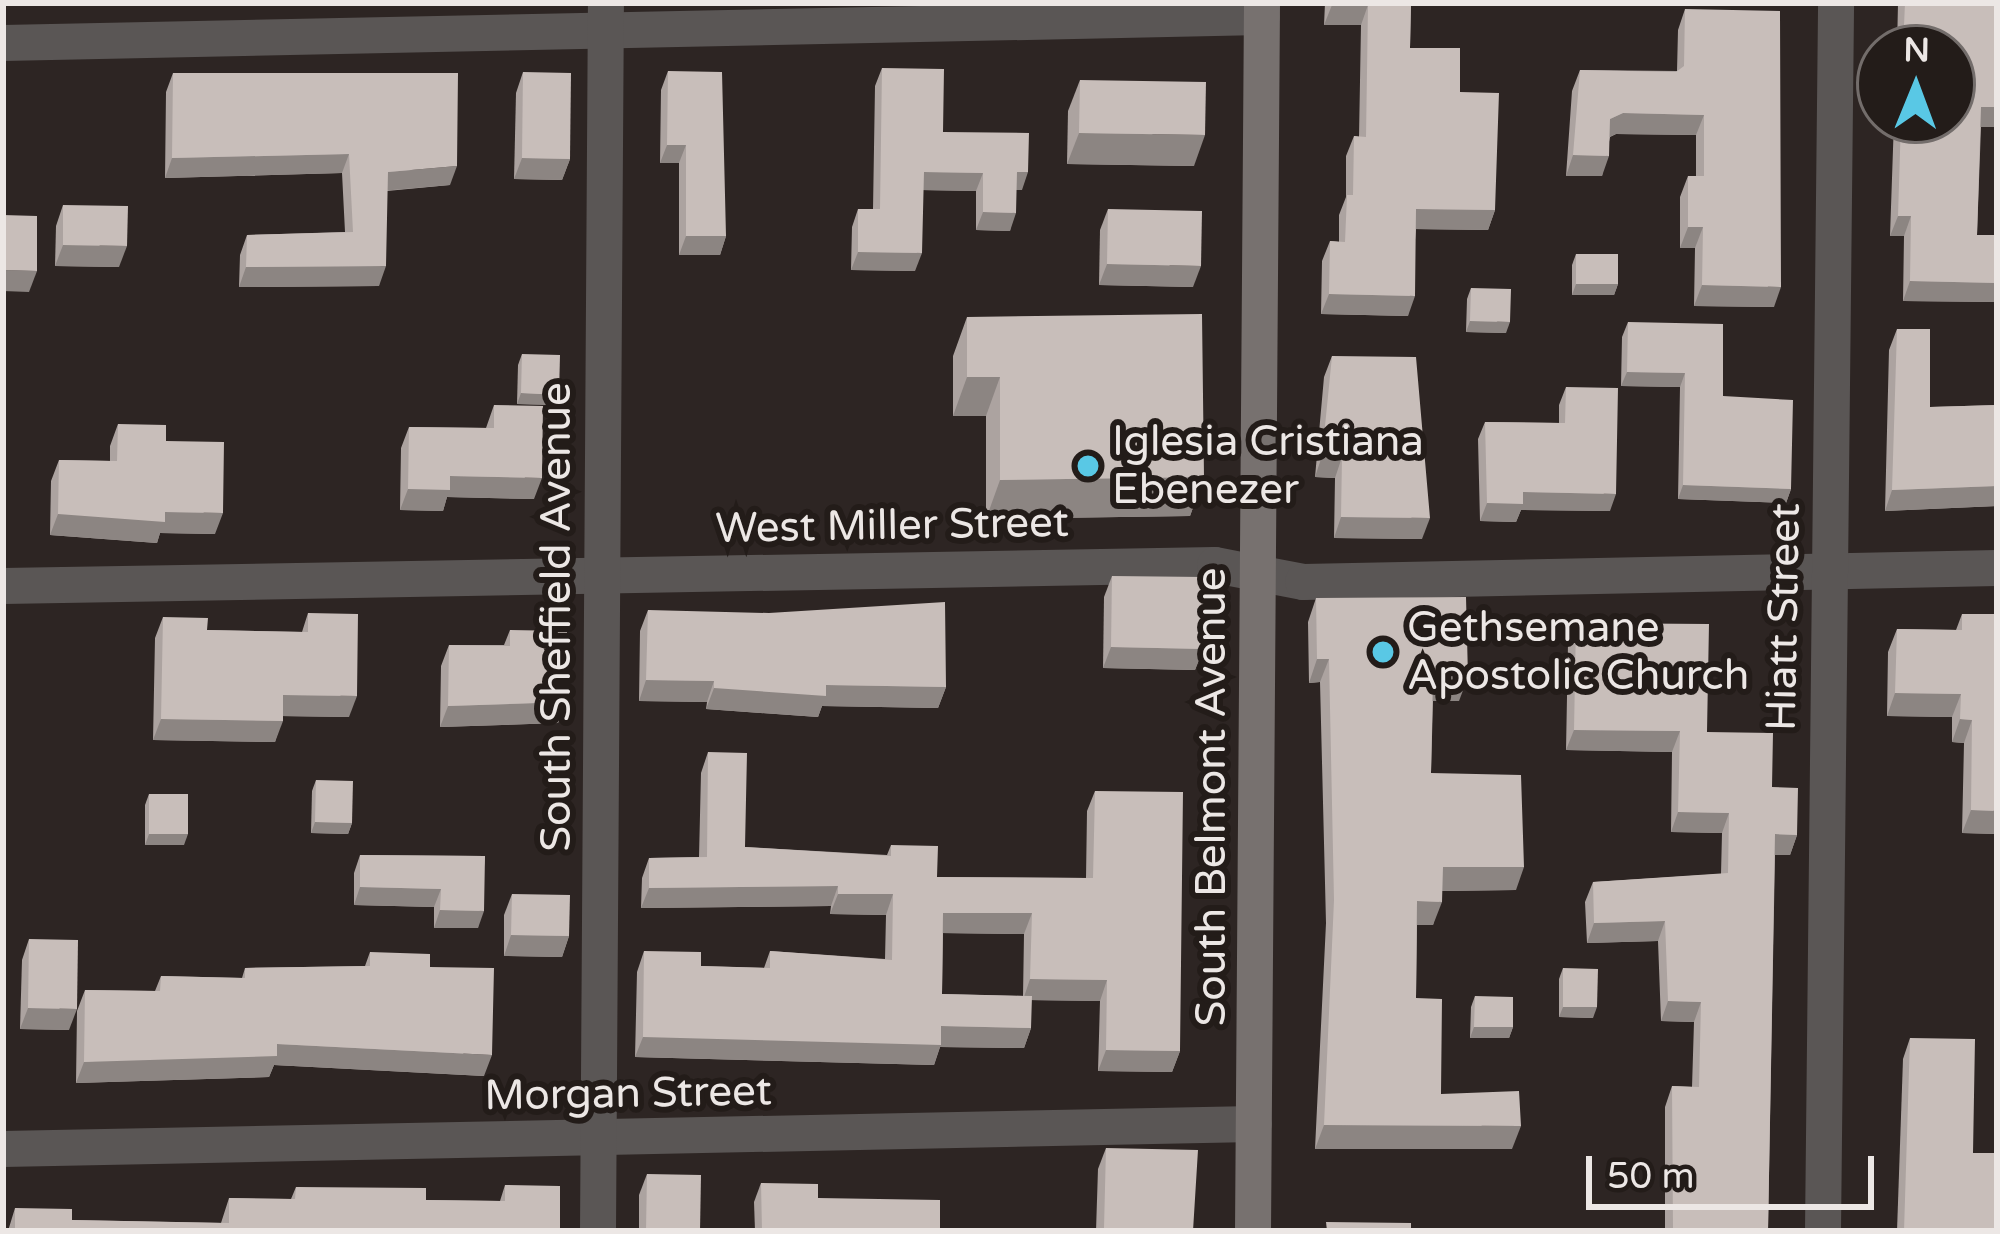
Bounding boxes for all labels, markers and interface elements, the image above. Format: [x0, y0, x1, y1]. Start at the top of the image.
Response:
north arrow [1856, 24, 1976, 144]
text: N [1903, 31, 1930, 70]
street label: South Sheffield Avenue [532, 382, 582, 852]
place label: Iglesia Cristiana Ebenezer [1112, 417, 1424, 516]
marker: Iglesia Cristiana Ebenezer [1075, 453, 1101, 479]
street label: West Miller Street [715, 498, 1069, 554]
street label: Hiatt Street [1757, 503, 1811, 731]
street label: South Belmont Avenue [1187, 567, 1237, 1027]
place label: Gethsemane Apostolic Church [1407, 603, 1749, 702]
marker: Gethsemane Apostolic Church [1370, 639, 1396, 665]
street label: Morgan Street [484, 1066, 772, 1122]
scale bar [1592, 1132, 1880, 1206]
text: 50 m [1607, 1155, 1695, 1198]

